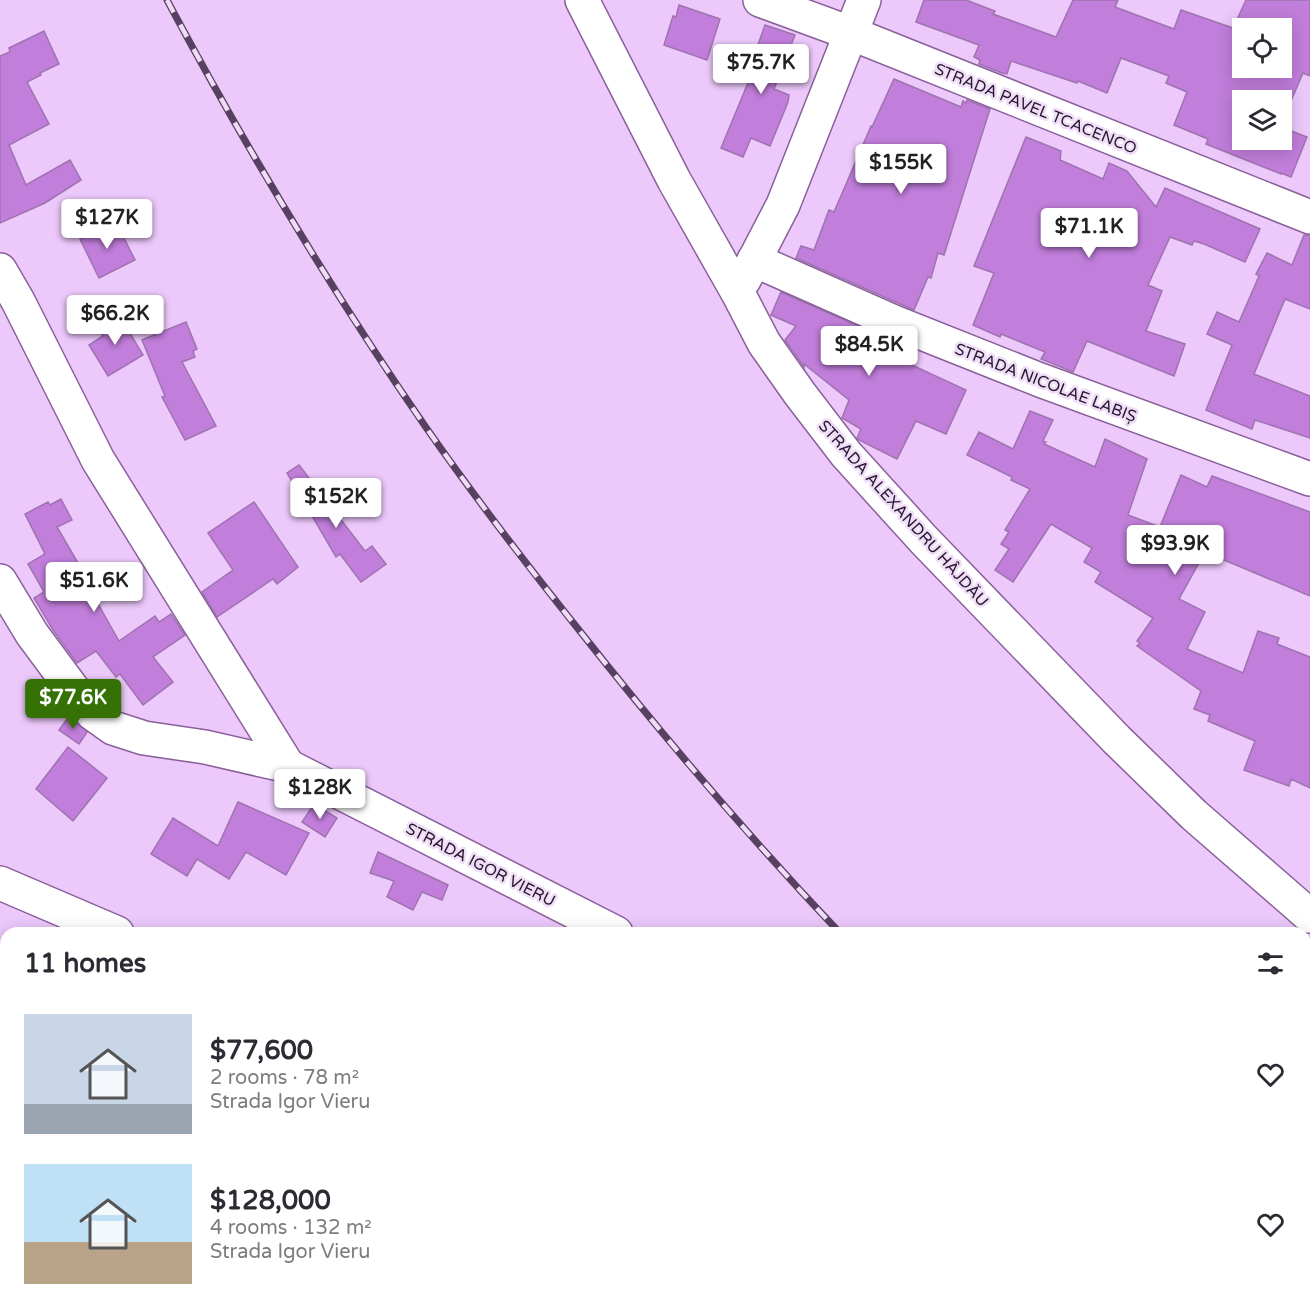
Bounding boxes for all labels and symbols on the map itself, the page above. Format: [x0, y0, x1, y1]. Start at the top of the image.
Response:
pin: $75.7K [712, 44, 810, 95]
street label: STRADA PAVEL TCACENCO [932, 59, 1140, 159]
pin: $155K [859, 144, 943, 195]
pin: $127K [65, 199, 149, 250]
pin: $71.1K [1040, 208, 1138, 259]
pin: $66.2K [66, 295, 164, 346]
pin: $84.5K [820, 326, 918, 377]
street label: STRADA NICOLAE LABIȘ [952, 339, 1139, 427]
street label: STRADA ALEXANDRU HÂJDĂU [814, 416, 992, 611]
pin: $152K [294, 478, 378, 529]
pin: $93.9K [1126, 525, 1224, 576]
pin: $51.6K [45, 562, 143, 613]
pin: $77.6K [24, 679, 122, 730]
pin: $128K [278, 769, 362, 820]
street label: STRADA IGOR VIERU [403, 819, 559, 911]

